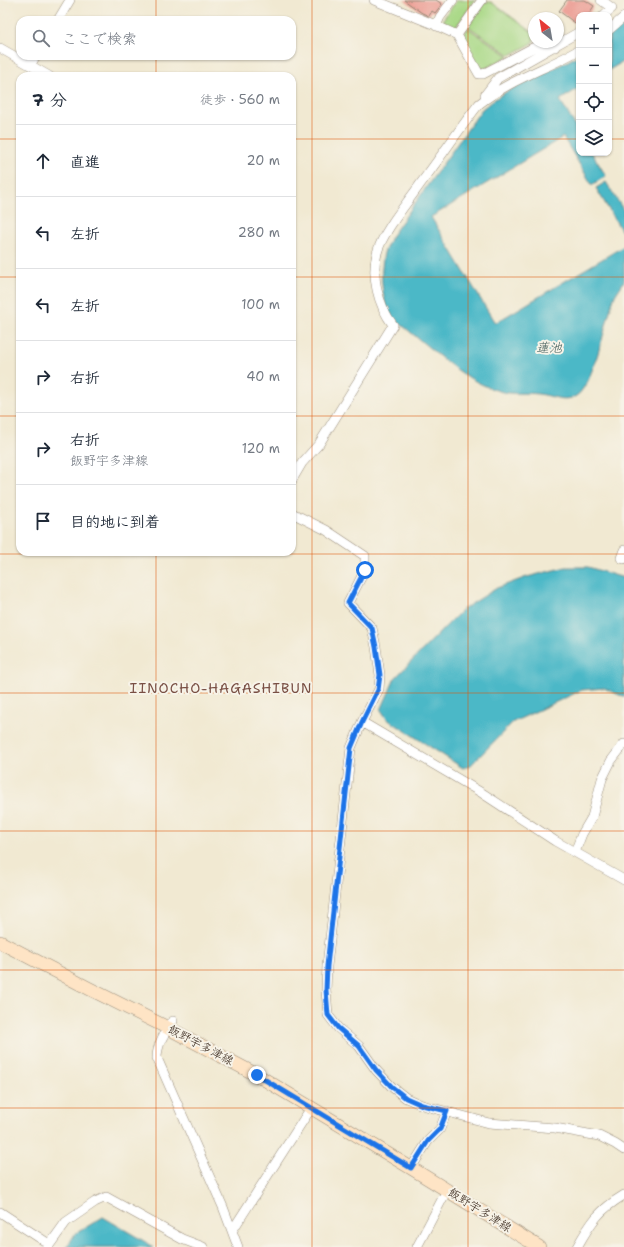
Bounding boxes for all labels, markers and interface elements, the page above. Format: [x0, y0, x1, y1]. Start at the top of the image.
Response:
north arrow [528, 12, 564, 48]
map controls [576, 12, 612, 156]
button: + [576, 12, 612, 48]
search box [16, 16, 296, 60]
icon: search [30, 27, 52, 49]
text: ここで検索 [62, 29, 137, 49]
button: − [576, 48, 612, 84]
button: locate [576, 84, 612, 120]
text: 7 分 [32, 89, 67, 111]
text: 徒歩 · 560 m [200, 91, 280, 108]
button: layers [576, 120, 612, 156]
icon: ahead [32, 150, 54, 172]
text: 直進 [70, 152, 100, 172]
text: 20 m [247, 152, 280, 169]
icon: left [32, 222, 54, 244]
text: 左折 [70, 224, 100, 244]
text: 280 m [238, 224, 280, 241]
icon: left [32, 294, 54, 316]
text: 左折 [70, 296, 100, 316]
text: 100 m [241, 296, 280, 313]
water label: 蓮池 [536, 339, 563, 356]
icon: right [32, 366, 54, 388]
text: 右折 [70, 368, 100, 388]
text: 40 m [246, 368, 280, 385]
text: 右折 [70, 430, 100, 450]
icon: right [32, 438, 54, 460]
text: 120 m [242, 440, 280, 457]
text: 飯野宇多津線 [70, 452, 148, 469]
icon: arrive [32, 510, 54, 532]
text: 目的地に到着 [70, 512, 160, 532]
route start [356, 561, 374, 579]
district label: IINOCHO-HAGASHIBUN [129, 679, 313, 697]
street label: 飯野宇多津線 [165, 1021, 237, 1069]
route end [248, 1066, 266, 1084]
street label: 飯野宇多津線 [445, 1184, 515, 1236]

